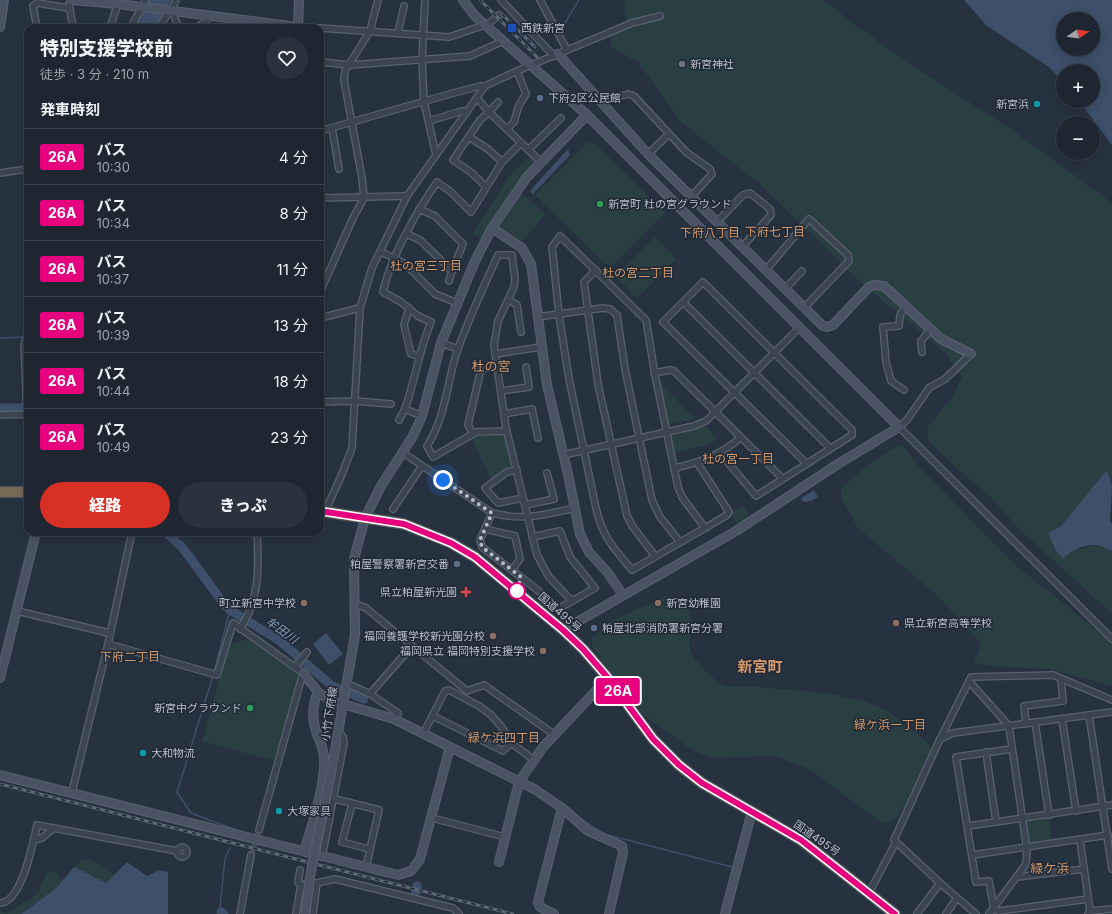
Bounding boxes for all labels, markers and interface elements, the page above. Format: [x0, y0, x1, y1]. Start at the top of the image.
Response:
north arrow [1056, 12, 1100, 56]
map controls [1056, 12, 1100, 160]
place label: 西鉄新宮 [521, 21, 565, 35]
marker: 西鉄新宮 [506, 22, 518, 34]
text: 特別支援学校前 [40, 37, 173, 60]
button: heart [266, 37, 308, 79]
place label: 新宮神社 [690, 57, 734, 71]
marker: 新宮神社 [677, 59, 687, 69]
button: + [1056, 64, 1100, 108]
text: 徒歩 · 3 分 · 210 m [40, 66, 149, 82]
place label: 下府2区公民館 [548, 91, 621, 105]
marker: 下府2区公民館 [535, 93, 545, 103]
place label: 新宮浜 [996, 97, 1029, 111]
marker: 新宮浜 [1032, 99, 1042, 109]
text: 発車時刻 [40, 100, 100, 119]
button: − [1056, 116, 1100, 160]
text: バス [96, 140, 126, 159]
text: 26A [48, 148, 76, 165]
text: 4 分 [279, 148, 308, 167]
text: 10:30 [96, 159, 130, 175]
text: バス [96, 196, 126, 215]
place label: 新宮町 杜の宮グラウンド [608, 197, 732, 211]
marker: 新宮町 杜の宮グラウンド [595, 199, 605, 209]
text: 26A [48, 204, 76, 221]
text: 8 分 [280, 204, 308, 223]
text: 10:34 [96, 215, 130, 231]
district label: 下府七丁目 [745, 224, 805, 239]
district label: 下府八丁目 [680, 225, 740, 240]
text: バス [96, 252, 126, 271]
district label: 杜の宮三丁目 [390, 258, 462, 273]
text: 26A [48, 260, 76, 277]
text: 11 分 [277, 260, 308, 279]
district label: 杜の宮二丁目 [602, 265, 674, 280]
text: 10:37 [96, 271, 129, 287]
text: バス [96, 308, 126, 327]
text: 26A [48, 316, 76, 333]
text: 13 分 [273, 316, 308, 335]
text: 10:39 [96, 327, 130, 343]
district label: 杜の宮 [471, 358, 511, 374]
text: バス [96, 364, 126, 383]
text: 26A [48, 372, 76, 389]
text: 18 分 [273, 372, 308, 391]
text: 10:44 [96, 383, 130, 399]
text: バス [96, 420, 126, 439]
text: 26A [48, 428, 76, 445]
text: 23 分 [270, 428, 308, 447]
text: 10:49 [96, 439, 130, 455]
district label: 杜の宮一丁目 [702, 451, 774, 466]
your location [433, 470, 453, 490]
button: 経路 [40, 482, 170, 528]
button: きっぷ [178, 482, 308, 528]
place label: 粕屋警察署新宮交番 [350, 557, 449, 571]
marker: 粕屋警察署新宮交番 [452, 559, 462, 569]
unlabelled marker [508, 582, 526, 600]
place label: 県立粕屋新光園 [380, 585, 457, 599]
marker: 県立粕屋新光園 [460, 586, 472, 598]
street label: 国道495号 [535, 589, 585, 635]
place label: 町立新宮中学校 [219, 596, 296, 610]
place label: 新宮幼稚園 [666, 596, 721, 610]
marker: 町立新宮中学校 [299, 598, 309, 608]
marker: 新宮幼稚園 [653, 598, 663, 608]
water label: 牟田川 [263, 613, 303, 648]
place label: 県立新宮高等学校 [904, 616, 992, 630]
marker: 県立新宮高等学校 [891, 618, 901, 628]
place label: 粕屋北部消防署新宮分署 [602, 621, 723, 635]
marker: 粕屋北部消防署新宮分署 [589, 623, 599, 633]
place label: 福岡養護学校新光園分校 [364, 629, 485, 643]
marker: 福岡養護学校新光園分校 [488, 631, 498, 641]
place label: 福岡県立 福岡特別支援学校 [400, 644, 535, 658]
marker: 福岡県立 福岡特別支援学校 [538, 646, 548, 656]
district label: 下府二丁目 [100, 649, 160, 664]
district label: 新宮町 [737, 657, 783, 676]
line badge: 26A [595, 678, 641, 704]
text: 26A [604, 682, 632, 699]
street label: 小竹下府線 [318, 686, 340, 742]
place label: 新宮中グラウンド [154, 701, 242, 715]
marker: 新宮中グラウンド [245, 703, 255, 713]
district label: 緑ケ浜一丁目 [854, 717, 926, 732]
district label: 緑ケ浜四丁目 [468, 730, 540, 745]
place label: 大和物流 [151, 746, 195, 760]
marker: 大和物流 [138, 748, 148, 758]
place label: 大塚家具 [287, 804, 331, 818]
marker: 大塚家具 [274, 806, 284, 816]
street label: 国道495号 [791, 817, 843, 859]
district label: 緑ケ浜 [1030, 860, 1070, 876]

